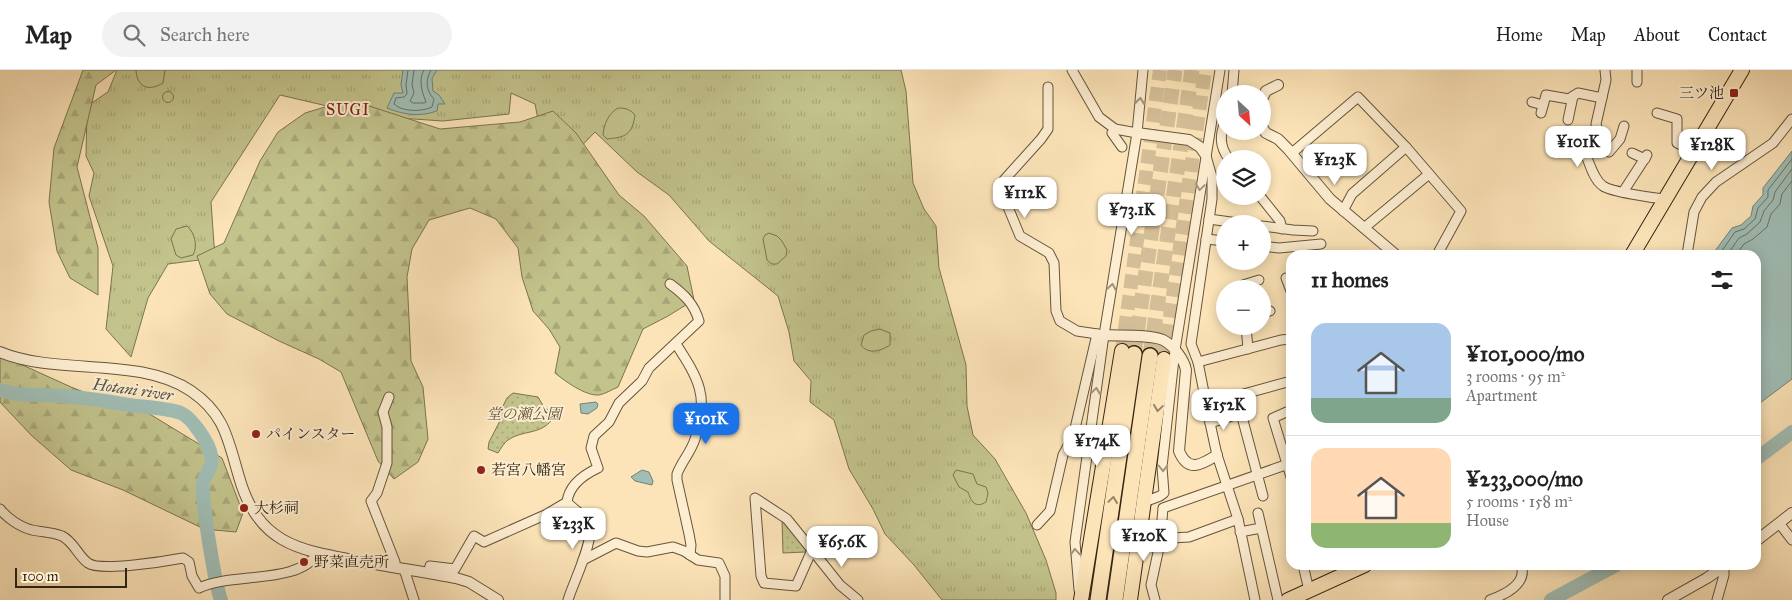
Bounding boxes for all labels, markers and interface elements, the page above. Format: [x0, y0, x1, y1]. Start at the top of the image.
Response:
search box [102, 12, 452, 57]
text: Map [25, 20, 72, 50]
icon: search [120, 21, 148, 49]
text: Search here [160, 23, 250, 46]
text: Home [1496, 24, 1543, 46]
text: Map [1571, 24, 1606, 46]
text: About [1634, 24, 1680, 46]
text: Contact [1708, 24, 1767, 46]
place label: 三ツ池 [1679, 84, 1724, 102]
north arrow [1216, 85, 1271, 140]
map controls [1216, 85, 1271, 335]
marker: 三ツ池 [1728, 87, 1740, 99]
one-way arrow [1134, 97, 1145, 105]
district label: SUGI [326, 100, 370, 119]
pin: ¥101K [1543, 126, 1613, 168]
pin: ¥128K [1677, 128, 1747, 171]
text: ¥101K [1556, 132, 1600, 151]
text: ¥128K [1690, 135, 1734, 154]
pin: ¥123K [1300, 144, 1370, 186]
button: layers [1216, 150, 1271, 205]
text: ¥123K [1314, 150, 1356, 169]
pin: ¥112K [990, 176, 1060, 219]
text: ¥112K [1004, 183, 1046, 202]
one-way arrow [1196, 183, 1206, 192]
pin: ¥73.1K [1091, 194, 1173, 236]
text: ¥73.1K [1109, 200, 1155, 219]
button: + [1216, 215, 1271, 270]
icon: filters [1708, 266, 1736, 294]
text: 11 homes [1311, 267, 1388, 293]
button: − [1216, 280, 1271, 335]
one-way arrow [1106, 282, 1116, 291]
text: ¥101,000/mo [1466, 341, 1584, 367]
icon: home [1351, 343, 1411, 403]
text: 3 rooms · 95 m² [1466, 367, 1565, 386]
water label: Hotani river [90, 374, 176, 405]
one-way arrow [1090, 386, 1101, 394]
text: Apartment [1466, 386, 1538, 405]
pin: ¥152K [1189, 388, 1259, 431]
text: ¥152K [1202, 395, 1246, 414]
pin: ¥101K [671, 402, 741, 445]
one-way arrow [1153, 403, 1163, 412]
park label: 堂の瀬公園 [486, 405, 564, 423]
text: ¥101K [684, 409, 728, 428]
pin: ¥174K [1062, 424, 1132, 467]
place label: パインスター [266, 425, 356, 443]
marker: パインスター [250, 428, 262, 440]
text: ¥174K [1074, 431, 1120, 450]
place label: 若宮八幡宮 [491, 461, 566, 479]
marker: 若宮八幡宮 [475, 464, 487, 476]
one-way arrow [1158, 465, 1168, 473]
text: ¥233,000/mo [1466, 466, 1583, 492]
icon: home [1351, 468, 1411, 528]
text: 5 rooms · 158 m² [1466, 492, 1572, 511]
one-way arrow [1107, 495, 1118, 503]
place label: 大杉祠 [254, 499, 299, 517]
marker: 大杉祠 [238, 502, 250, 514]
pin: ¥233K [538, 508, 608, 550]
text: House [1466, 511, 1509, 530]
text: ¥233K [552, 514, 594, 533]
pin: ¥120K [1109, 520, 1179, 562]
pin: ¥65.6K [801, 526, 883, 568]
text: ¥120K [1121, 526, 1167, 545]
text: ¥65.6K [818, 532, 866, 551]
one-way arrow [1070, 547, 1081, 555]
place label: 野菜直売所 [314, 553, 389, 571]
marker: 野菜直売所 [298, 556, 310, 568]
scale bar [15, 565, 128, 588]
text: 100 m [22, 568, 59, 585]

